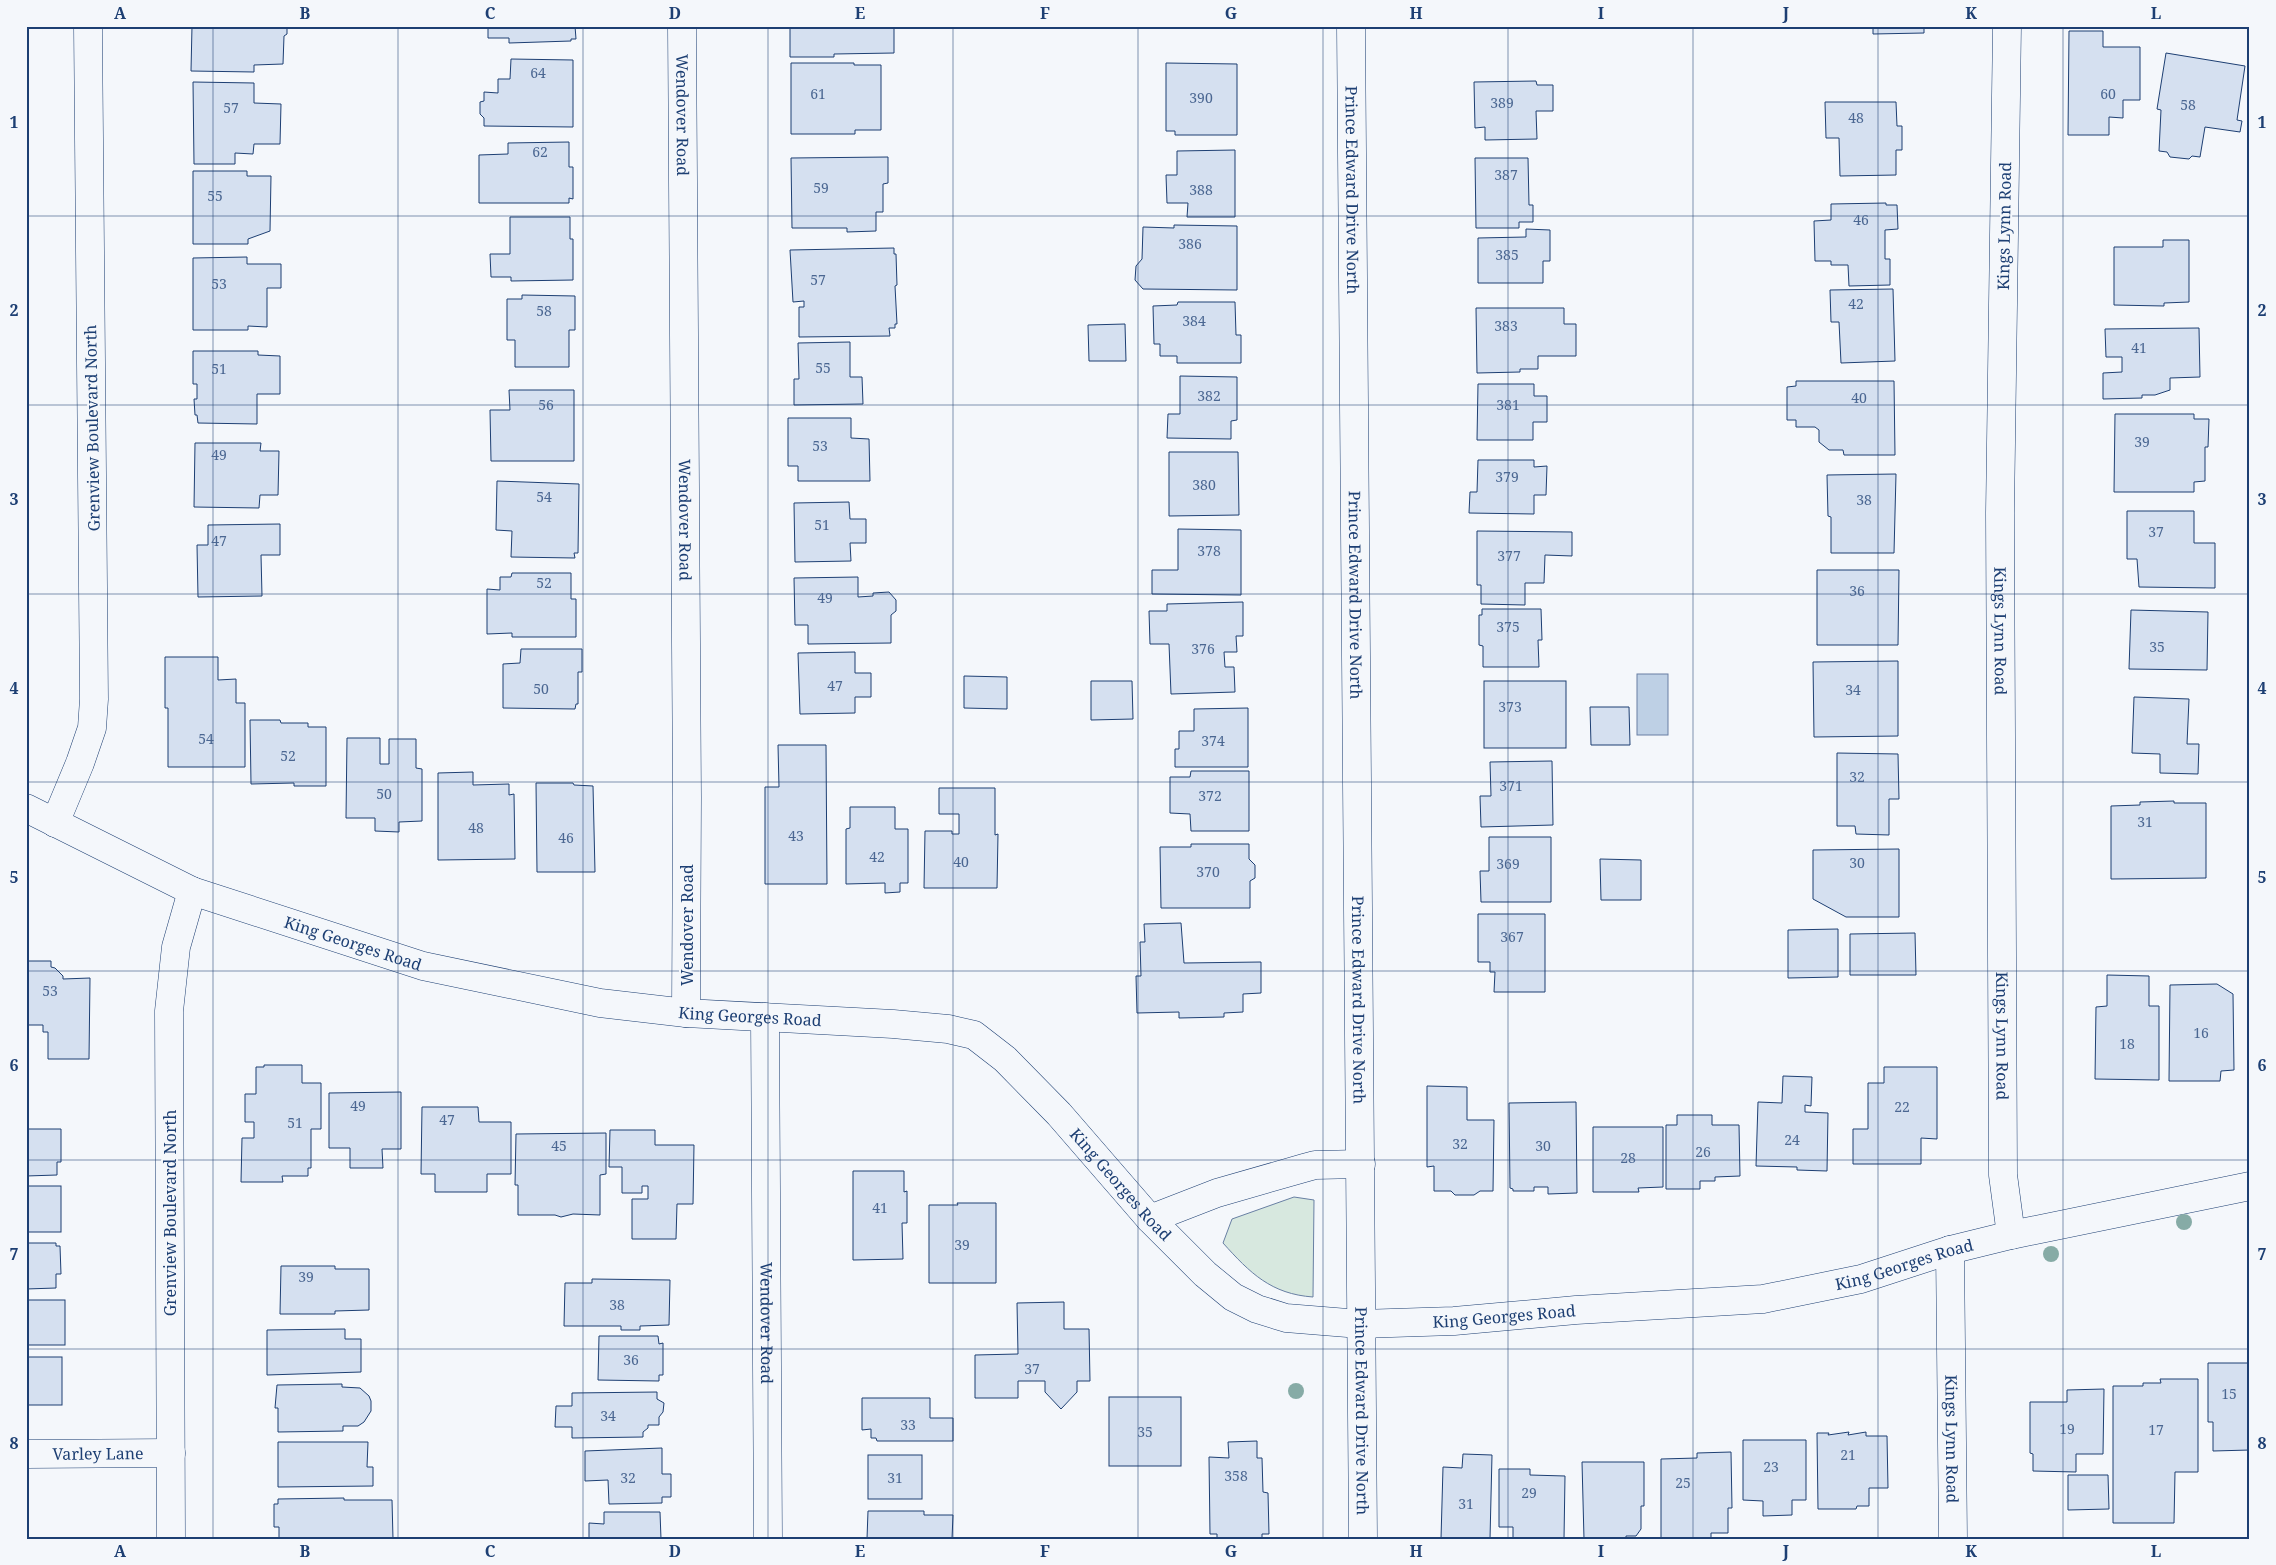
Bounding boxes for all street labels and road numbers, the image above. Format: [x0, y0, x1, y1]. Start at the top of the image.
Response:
street label: Wendover Road [671, 54, 694, 176]
street label: Prince Edward Drive North [1340, 86, 1364, 294]
street label: Kings Lynn Road [1992, 161, 2016, 290]
street label: Grenview Boulevard North [79, 324, 105, 532]
street label: Wendover Road [674, 459, 697, 581]
street label: Prince Edward Drive North [1344, 491, 1367, 699]
street label: Kings Lynn Road [1989, 567, 2012, 695]
street label: Wendover Road [676, 864, 698, 986]
street label: Prince Edward Drive North [1347, 896, 1371, 1104]
street label: King Georges Road [282, 911, 425, 976]
street label: Kings Lynn Road [1991, 972, 2014, 1100]
street label: King Georges Road [677, 1001, 822, 1031]
street label: Grenview Boulevard North [159, 1110, 181, 1316]
street label: King Georges Road [1065, 1123, 1177, 1246]
street label: King Georges Road [1833, 1234, 1976, 1295]
street label: Wendover Road [755, 1262, 778, 1384]
street label: King Georges Road [1432, 1299, 1577, 1333]
street label: Prince Edward Drive North [1350, 1307, 1374, 1515]
street label: Kings Lynn Road [1940, 1375, 1964, 1504]
street label: Varley Lane [52, 1442, 144, 1465]

